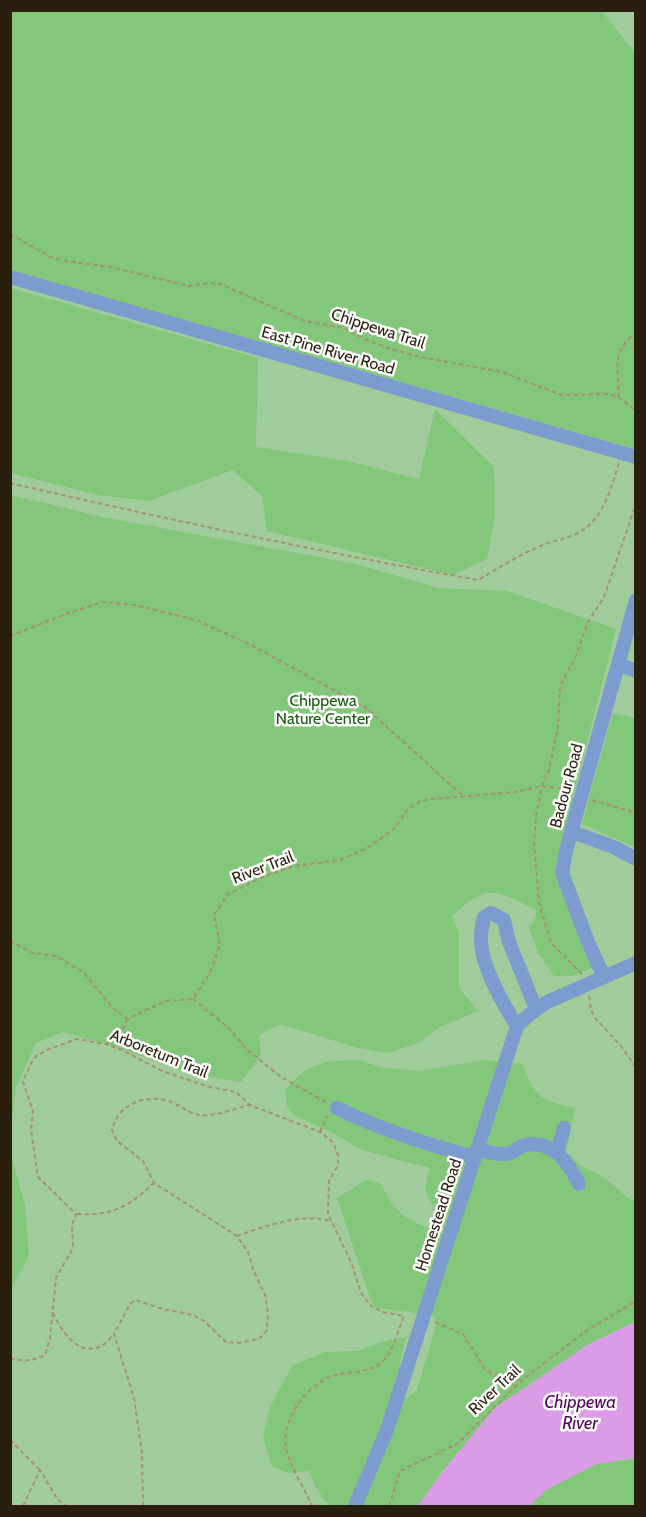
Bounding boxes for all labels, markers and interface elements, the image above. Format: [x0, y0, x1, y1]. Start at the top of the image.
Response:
street label: Chippewa Trail [329, 305, 427, 353]
street label: East Pine River Road [259, 323, 397, 379]
park label: Chippewa Nature Center [276, 691, 370, 729]
street label: Badour Road [547, 742, 587, 830]
street label: River Trail [229, 847, 297, 889]
street label: Arboretum Trail [107, 1026, 211, 1082]
street label: Homestead Road [412, 1156, 466, 1274]
street label: River Trail [465, 1361, 525, 1419]
water label: Chippewa River [544, 1392, 616, 1434]

